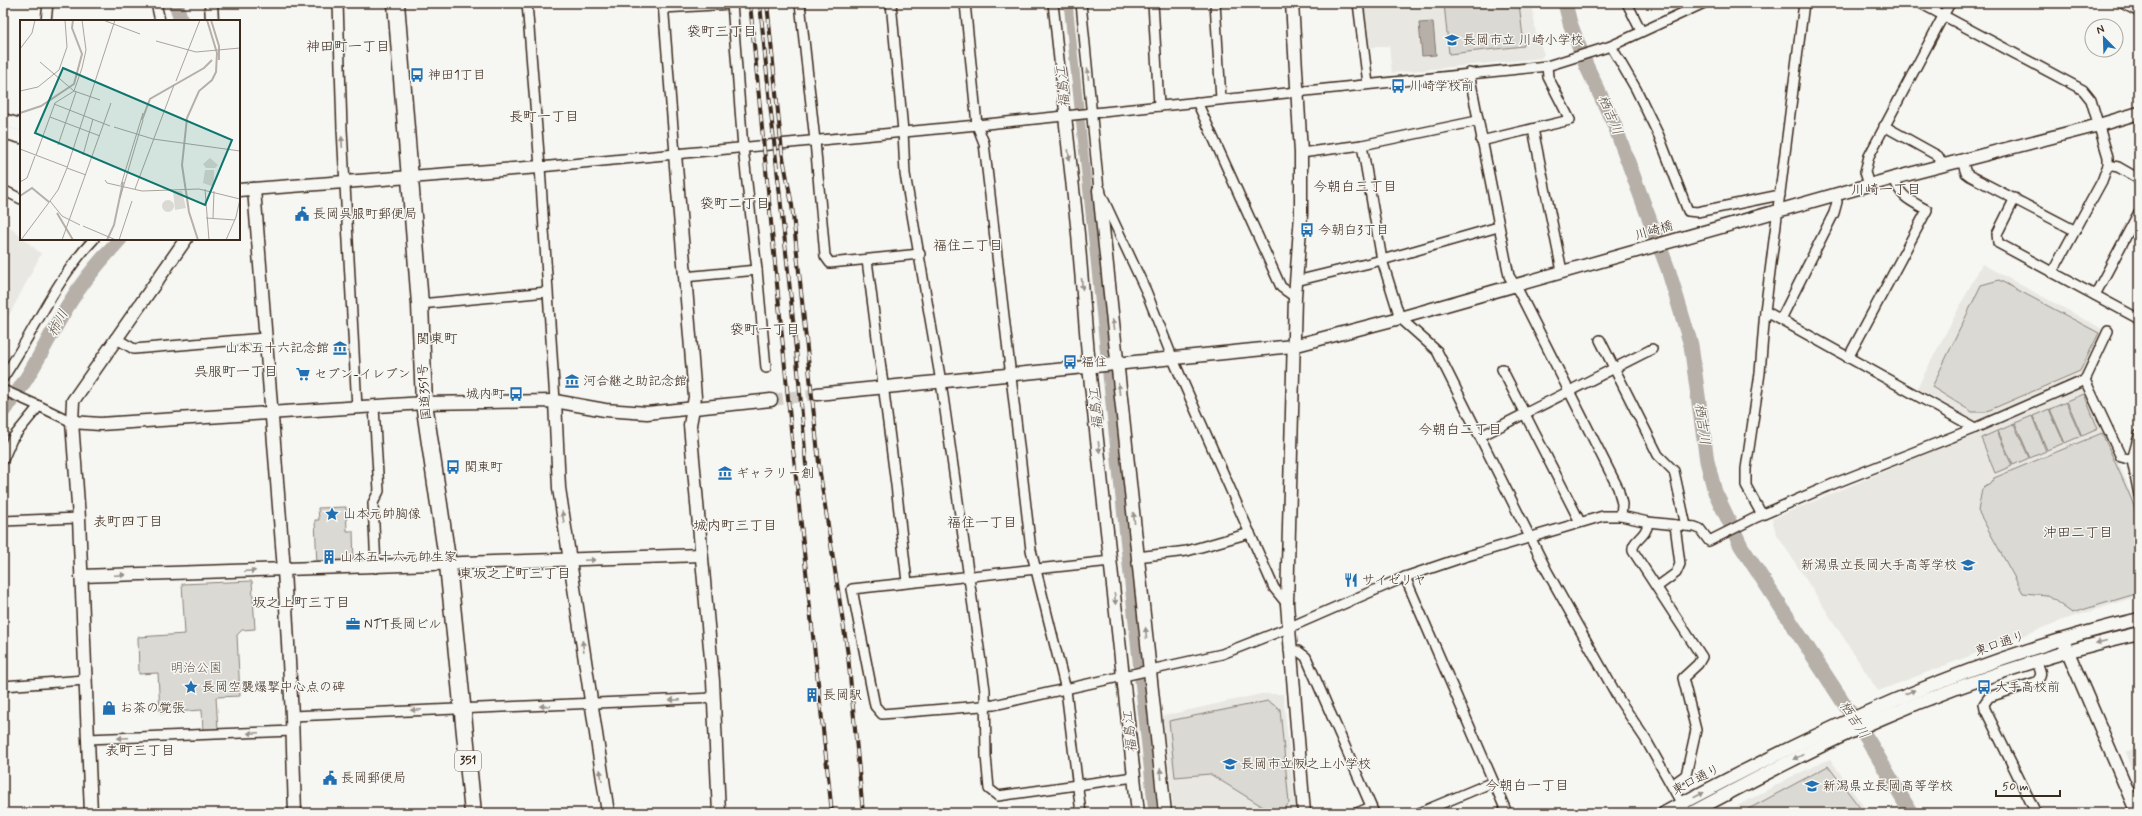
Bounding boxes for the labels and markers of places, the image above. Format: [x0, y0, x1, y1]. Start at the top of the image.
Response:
school or university icon: 長岡市立 川崎小学校 [1444, 32, 1460, 48]
place label: 長岡市立 川崎小学校 [1463, 32, 1584, 49]
bus stop icon: 神田1丁目 [409, 67, 425, 83]
place label: 神田1丁目 [428, 67, 486, 84]
bus stop icon: 川崎学校前 [1390, 78, 1406, 94]
place label: 川崎学校前 [1409, 78, 1474, 95]
public building icon: 長岡呉服町郵便局 [294, 206, 310, 222]
place label: 長岡呉服町郵便局 [313, 206, 417, 223]
bus stop icon: 今朝白3丁目 [1299, 222, 1315, 238]
place label: 今朝白3丁目 [1318, 222, 1389, 239]
place label: 山本五十六記念館 [225, 340, 329, 357]
museum icon: 山本五十六記念館 [332, 340, 348, 356]
bus stop icon: 福住 [1062, 354, 1078, 370]
place label: 福住 [1081, 354, 1107, 371]
supermarket icon: セブン-イレブン [295, 366, 311, 382]
place label: セブン-イレブン [314, 366, 411, 383]
museum icon: 河合継之助記念館 [564, 373, 580, 389]
place label: 河合継之助記念館 [583, 373, 687, 390]
place label: 城内町 [466, 386, 505, 403]
bus stop icon: 城内町 [508, 386, 524, 402]
bus stop icon: 関東町 [445, 459, 461, 475]
place label: 関東町 [464, 459, 503, 476]
museum icon: ギャラリー創 [717, 465, 733, 481]
place label: ギャラリー創 [736, 465, 814, 482]
place icon: 山本元帥胸像 [324, 506, 340, 522]
place label: 山本元帥胸像 [343, 506, 421, 523]
building icon: 山本五十六元帥生家 [321, 549, 337, 565]
place label: 山本五十六元帥生家 [340, 549, 457, 566]
place label: 新潟県立長岡大手高等学校 [1801, 557, 1957, 574]
school or university icon: 新潟県立長岡大手高等学校 [1960, 557, 1976, 573]
restaurant icon: サイゼリヤ [1343, 572, 1359, 588]
place label: サイゼリヤ [1362, 572, 1426, 589]
office icon: NTT長岡ビル [345, 616, 361, 632]
place label: NTT長岡ビル [364, 616, 442, 633]
place icon: 長岡空襲爆撃中心点の碑 [183, 679, 199, 695]
place label: 長岡空襲爆撃中心点の碑 [202, 679, 345, 696]
bus stop icon: 大手高校前 [1976, 679, 1992, 695]
place label: 大手高校前 [1995, 679, 2060, 696]
building icon: 長岡駅 [804, 687, 820, 703]
place label: 長岡駅 [823, 687, 862, 704]
shop icon: お茶の覚張 [101, 700, 117, 716]
place label: お茶の覚張 [120, 700, 185, 717]
school or university icon: 長岡市立阪之上小学校 [1222, 756, 1238, 772]
place label: 長岡市立阪之上小学校 [1241, 756, 1371, 773]
public building icon: 長岡郵便局 [322, 770, 338, 786]
place label: 長岡郵便局 [341, 770, 406, 787]
school or university icon: 新潟県立長岡高等学校 [1804, 778, 1820, 794]
place label: 新潟県立長岡高等学校 [1823, 778, 1953, 795]

